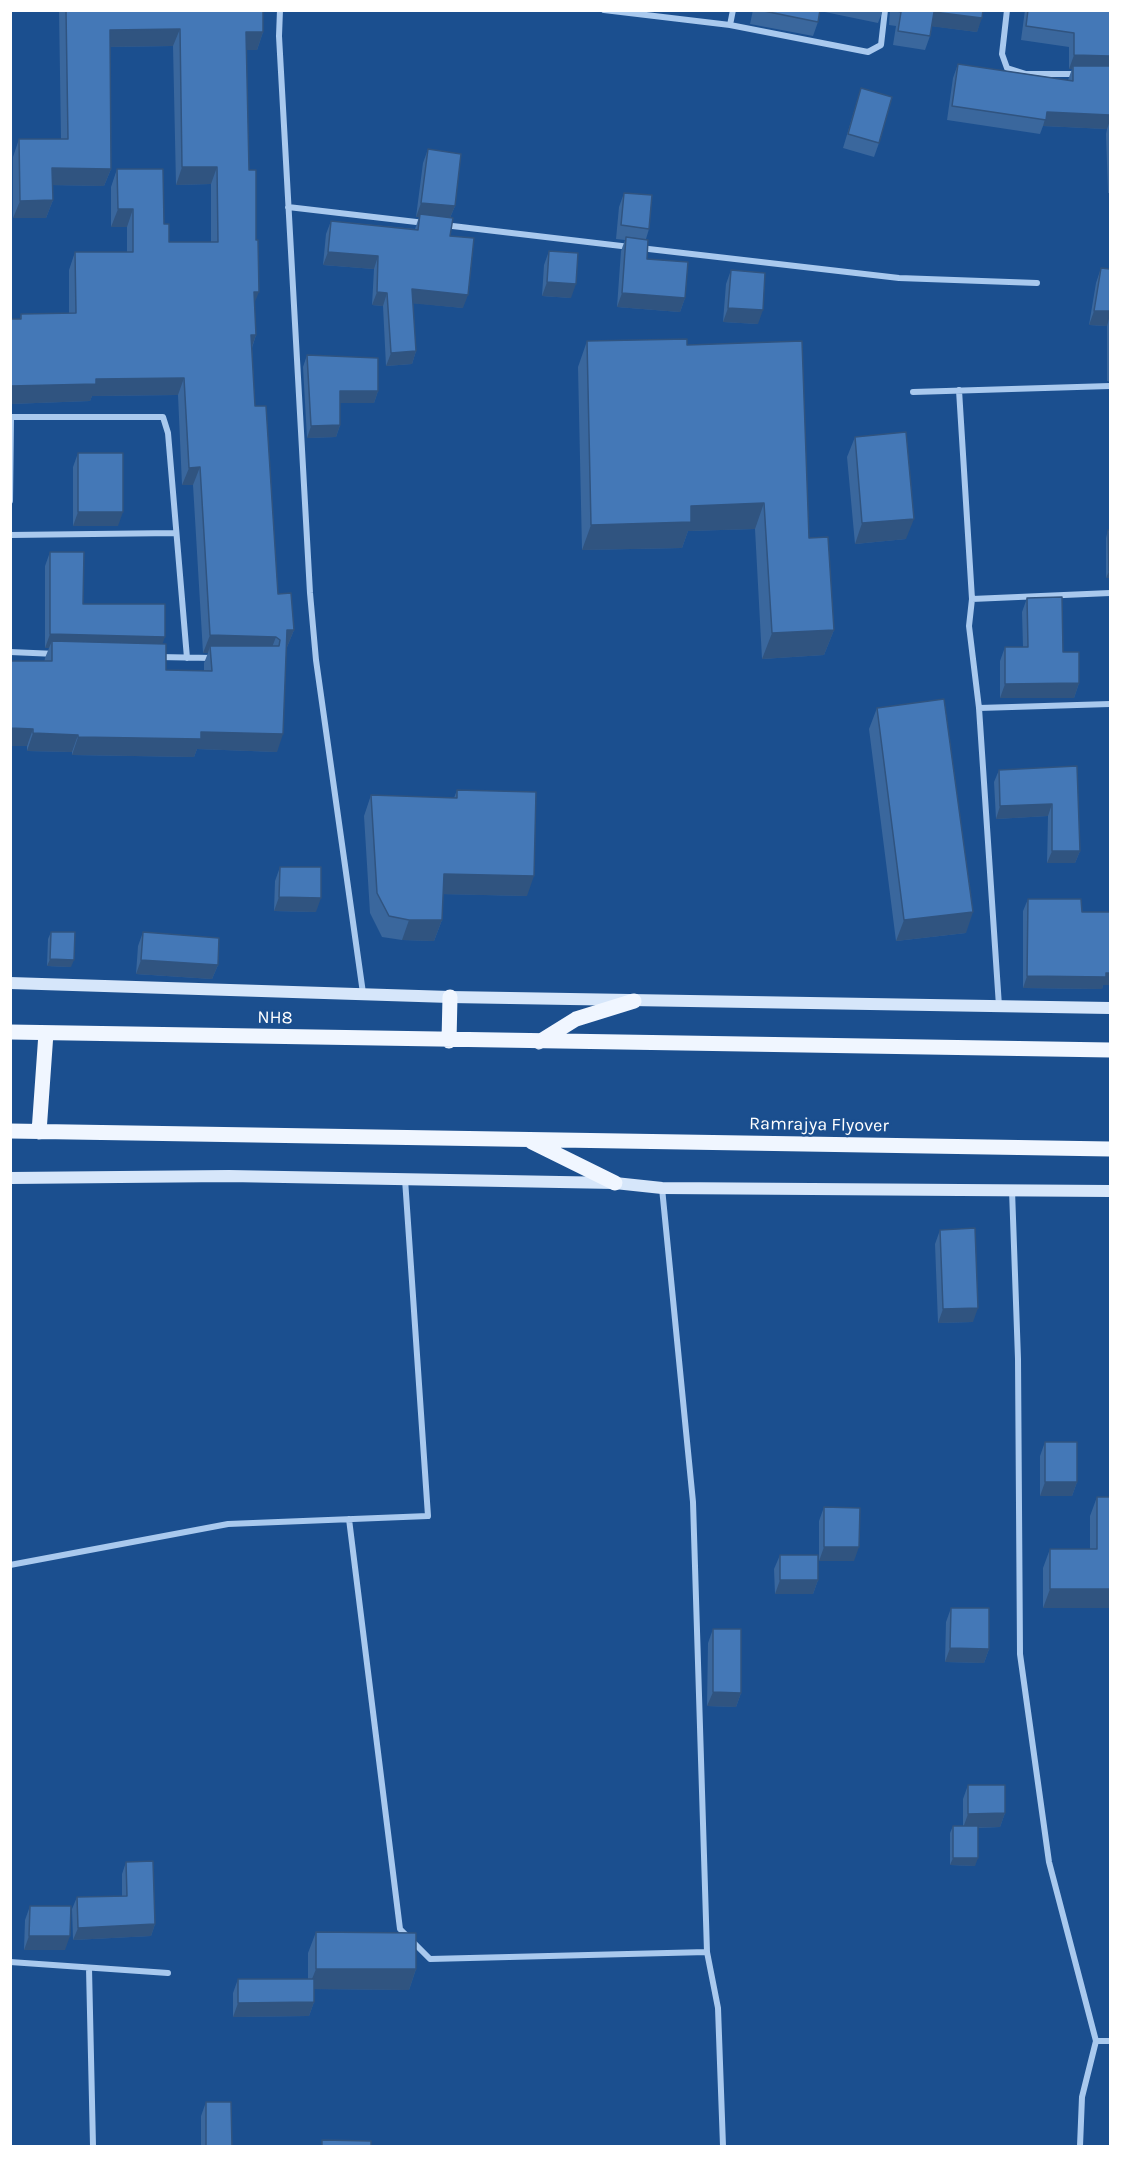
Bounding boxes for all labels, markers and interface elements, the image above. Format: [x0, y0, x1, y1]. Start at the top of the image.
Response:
street label: NH8 [257, 1007, 293, 1029]
street label: Ramrajya Flyover [749, 1113, 889, 1137]

